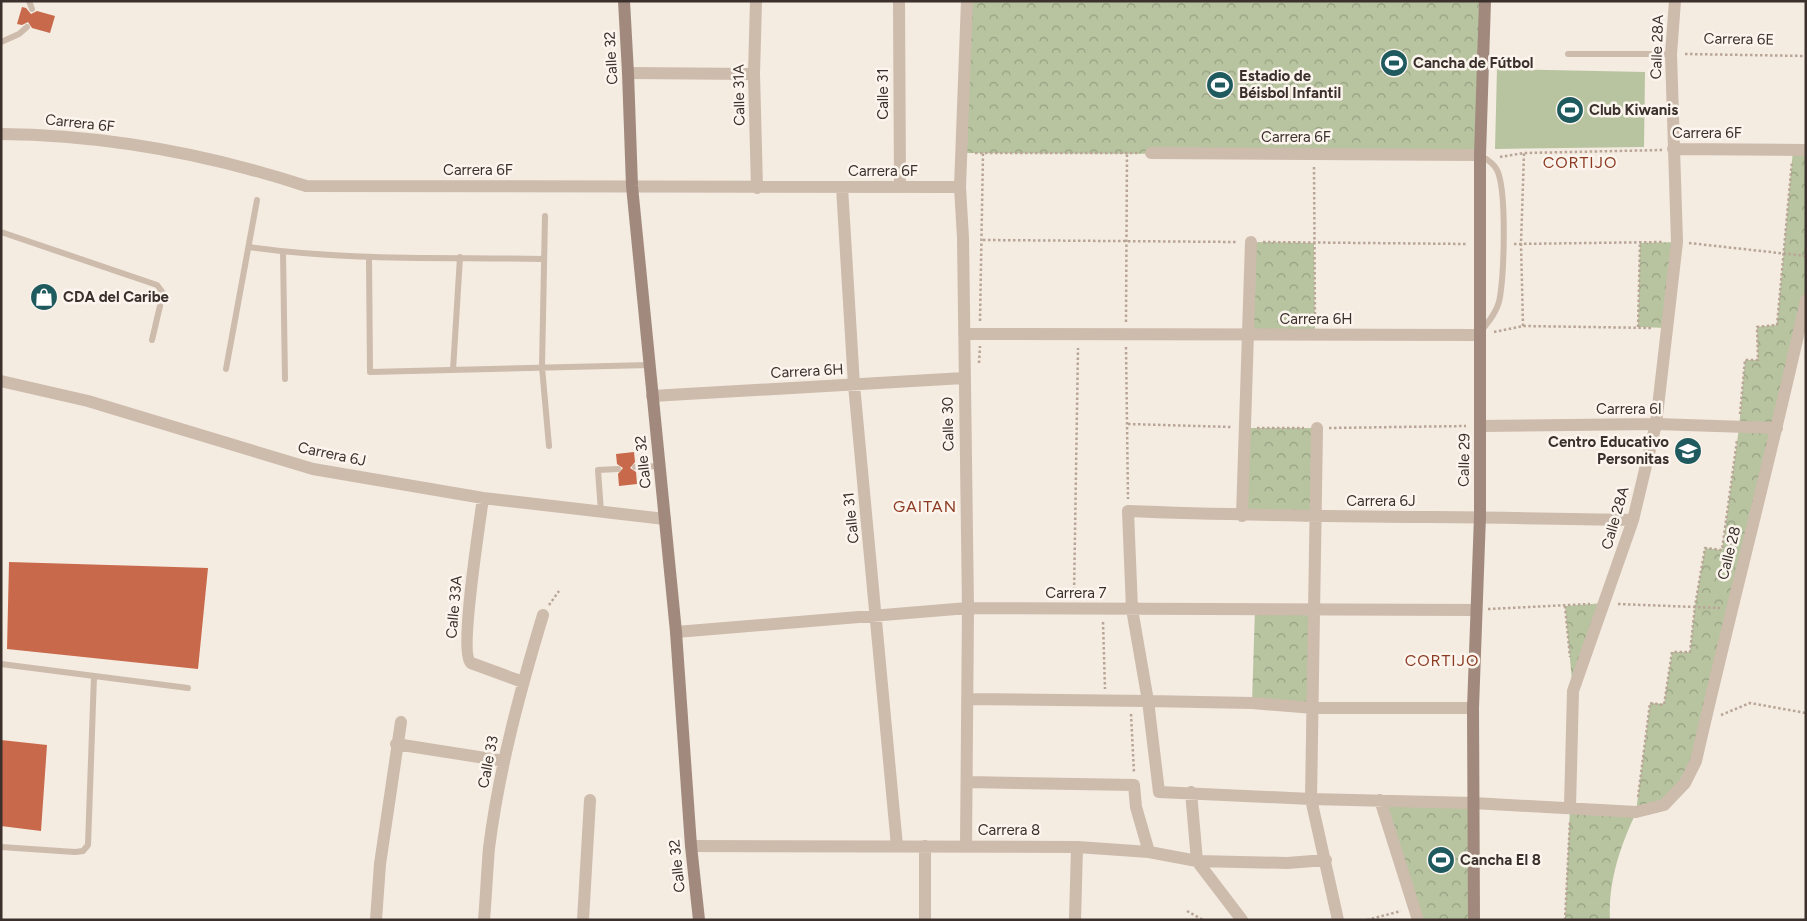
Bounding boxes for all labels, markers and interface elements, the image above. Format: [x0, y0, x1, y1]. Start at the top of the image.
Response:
street label: Calle 28A [1647, 14, 1667, 80]
street label: Carrera 6E [1704, 29, 1774, 49]
street label: Calle 32 [601, 31, 621, 85]
sports icon: Cancha de Fútbol [1379, 48, 1409, 78]
place label: Cancha de Fútbol [1413, 54, 1534, 72]
street label: Calle 31A [729, 64, 749, 126]
place label: Estadio de Béisbol Infantil [1239, 67, 1341, 102]
street label: Calle 31 [874, 68, 892, 120]
sports icon: Estadio de Béisbol Infantil [1205, 70, 1235, 100]
sports icon: Club Kiwanis [1555, 95, 1585, 125]
place label: Club Kiwanis [1589, 101, 1678, 119]
street label: Carrera 6F [44, 110, 116, 136]
street label: Carrera 6F [1672, 124, 1742, 142]
street label: Carrera 6F [1261, 128, 1331, 146]
district label: CORTIJO [1543, 153, 1617, 172]
street label: Carrera 6F [443, 161, 513, 179]
street label: Carrera 6F [848, 162, 918, 180]
shop icon: CDA del Caribe [29, 282, 59, 312]
place label: CDA del Caribe [63, 288, 170, 306]
street label: Carrera 6H [1280, 310, 1352, 328]
street label: Carrera 6H [770, 360, 844, 382]
street label: Calle 30 [939, 396, 957, 452]
street label: Carrera 6I [1596, 400, 1662, 418]
street label: Calle 29 [1455, 433, 1473, 487]
place label: Centro Educativo Personitas [1548, 433, 1669, 468]
street label: Calle 32 [631, 434, 655, 490]
school or university icon: Centro Educativo Personitas [1673, 436, 1703, 466]
street label: Carrera 6J [296, 438, 368, 470]
street label: Calle 28A [1597, 484, 1633, 552]
street label: Calle 31 [839, 492, 863, 544]
street label: Carrera 6J [1346, 492, 1416, 510]
district label: GAITAN [893, 497, 957, 516]
street label: Calle 28 [1714, 524, 1744, 582]
street label: Calle 33A [442, 575, 466, 639]
street label: Carrera 7 [1045, 584, 1107, 602]
district label: CORTIJO [1405, 651, 1479, 670]
street label: Calle 33 [474, 734, 502, 790]
street label: Carrera 8 [978, 821, 1040, 839]
street label: Calle 32 [665, 838, 689, 894]
sports icon: Cancha El 8 [1426, 845, 1456, 875]
place label: Cancha El 8 [1460, 851, 1541, 869]

